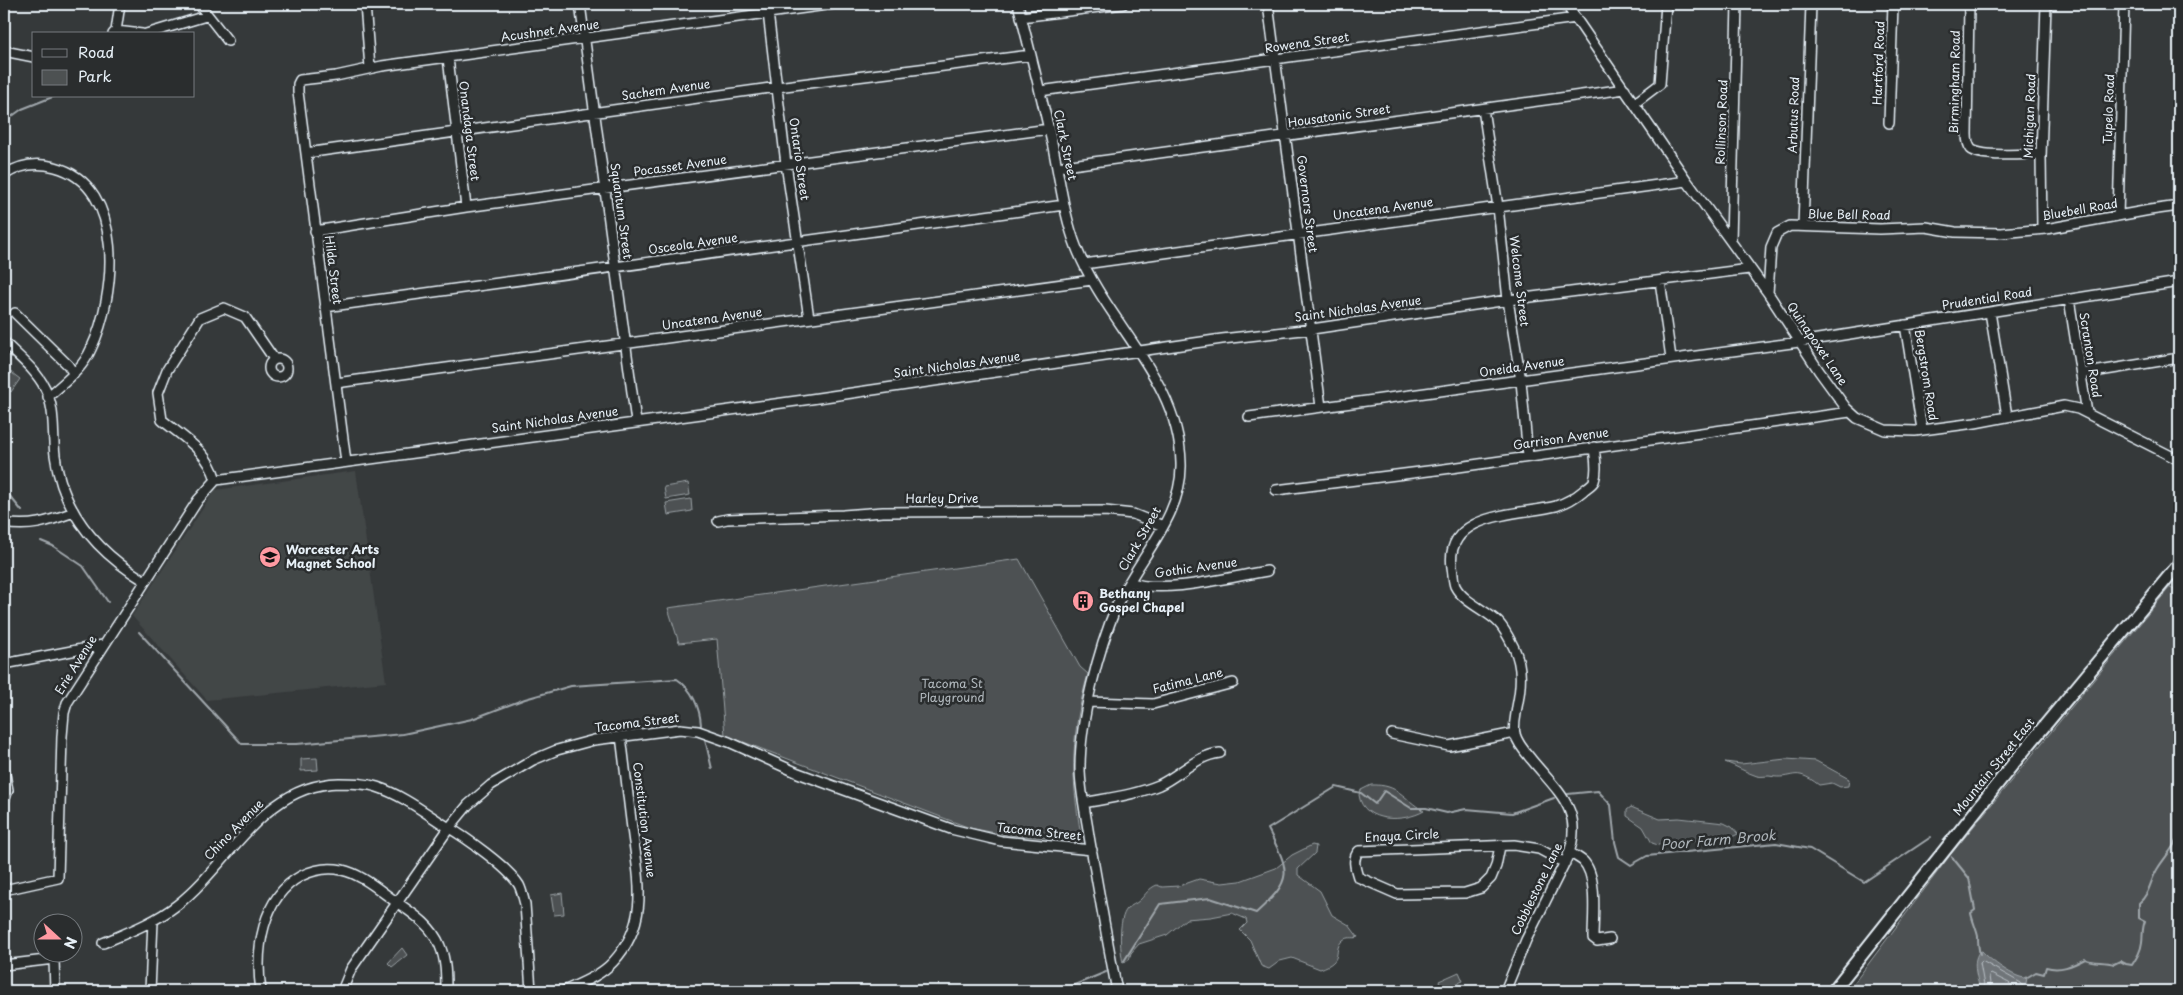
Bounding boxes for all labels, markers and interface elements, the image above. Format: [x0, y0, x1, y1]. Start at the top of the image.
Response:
street label: Acushnet Avenue [499, 14, 601, 46]
street label: Hartford Road [1868, 20, 1888, 105]
street label: Rowena Street [1263, 27, 1350, 57]
street label: Birmingham Road [1944, 30, 1964, 134]
legend [32, 32, 195, 98]
text: Road [78, 40, 114, 63]
text: Park [78, 64, 112, 87]
street label: Michigan Road [2019, 73, 2039, 159]
street label: Sachem Avenue [620, 74, 712, 104]
street label: Tupelo Road [2098, 74, 2118, 144]
street label: Arbutus Road [1783, 76, 1803, 154]
street label: Rollinson Road [1711, 79, 1731, 165]
street label: Onandaga Street [455, 80, 485, 182]
street label: Housatonic Street [1286, 99, 1391, 131]
street label: Clark Street [1050, 108, 1082, 182]
street label: Ontario Street [785, 116, 815, 201]
street label: Pocasset Avenue [632, 149, 728, 180]
street label: Governors Street [1293, 154, 1323, 254]
street label: Squantum Street [606, 162, 638, 260]
street label: Uncatena Avenue [1331, 192, 1435, 224]
street label: Bluebell Road [2041, 193, 2119, 225]
street label: Blue Bell Road [1807, 204, 1891, 224]
street label: Osceola Avenue [647, 228, 739, 258]
street label: Hilda Street [321, 234, 347, 306]
street label: Welcome Street [1505, 234, 1535, 328]
street label: Prudential Road [1940, 282, 2033, 314]
street label: Saint Nicholas Avenue [1293, 290, 1423, 326]
street label: Quinapoxet Lane [1783, 298, 1853, 389]
street label: Uncatena Avenue [660, 302, 764, 334]
street label: Scranton Road [2075, 311, 2107, 399]
street label: Bergstrom Road [1911, 328, 1943, 422]
street label: Saint Nicholas Avenue [892, 346, 1022, 382]
street label: Oneida Avenue [1478, 351, 1566, 381]
street label: Saint Nicholas Avenue [490, 401, 620, 437]
street label: Garrison Avenue [1512, 422, 1610, 454]
street label: Harley Drive [906, 489, 978, 507]
street label: Clark Street [1113, 503, 1165, 574]
place label: Worcester Arts Magnet School [286, 540, 379, 572]
school or university icon: Worcester Arts Magnet School [258, 545, 282, 569]
street label: Gothic Avenue [1153, 552, 1239, 582]
place label: Bethany Gospel Chapel [1099, 584, 1184, 616]
building icon: Bethany Gospel Chapel [1071, 589, 1095, 613]
street label: Erie Avenue [50, 631, 101, 698]
street label: Fatima Lane [1151, 663, 1225, 697]
park label: Tacoma St Playground [920, 674, 984, 706]
street label: Tacoma Street [594, 708, 680, 736]
street label: Mountain Street East [1948, 713, 2039, 819]
street label: Constitution Avenue [629, 761, 661, 879]
street label: Chino Avenue [199, 794, 267, 864]
street label: Tacoma Street [996, 818, 1082, 844]
street label: Enaya Circle [1364, 824, 1440, 846]
water label: Poor Farm Brook [1659, 824, 1777, 855]
street label: Cobblestone Lane [1506, 839, 1566, 938]
north arrow [32, 912, 82, 962]
text: N [59, 934, 82, 952]

